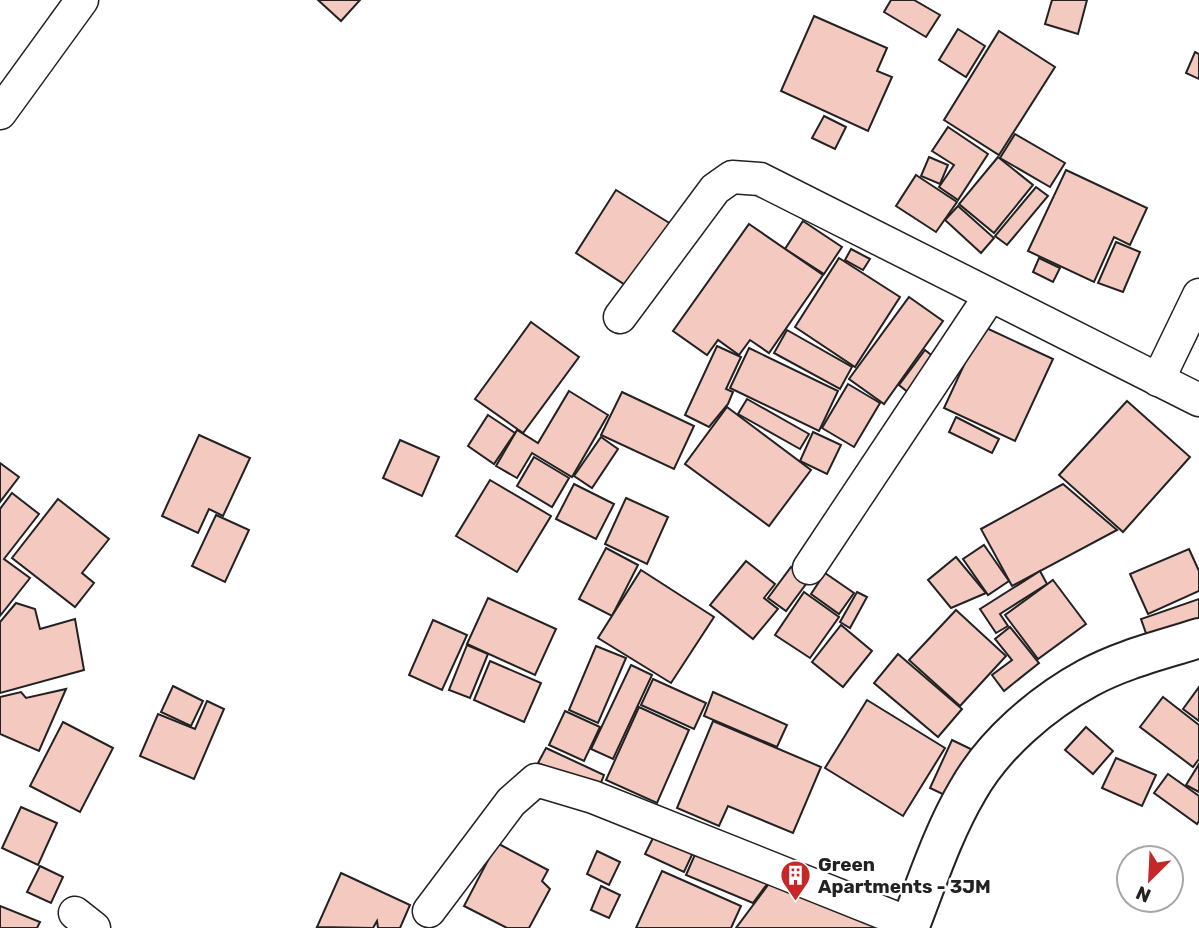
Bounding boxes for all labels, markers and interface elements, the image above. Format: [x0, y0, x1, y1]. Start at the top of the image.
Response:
north arrow [1115, 844, 1185, 914]
place label: Green Apartments - 3JM [818, 853, 991, 898]
building icon: Green Apartments - 3JM [778, 858, 812, 902]
text: N [1132, 881, 1154, 907]

